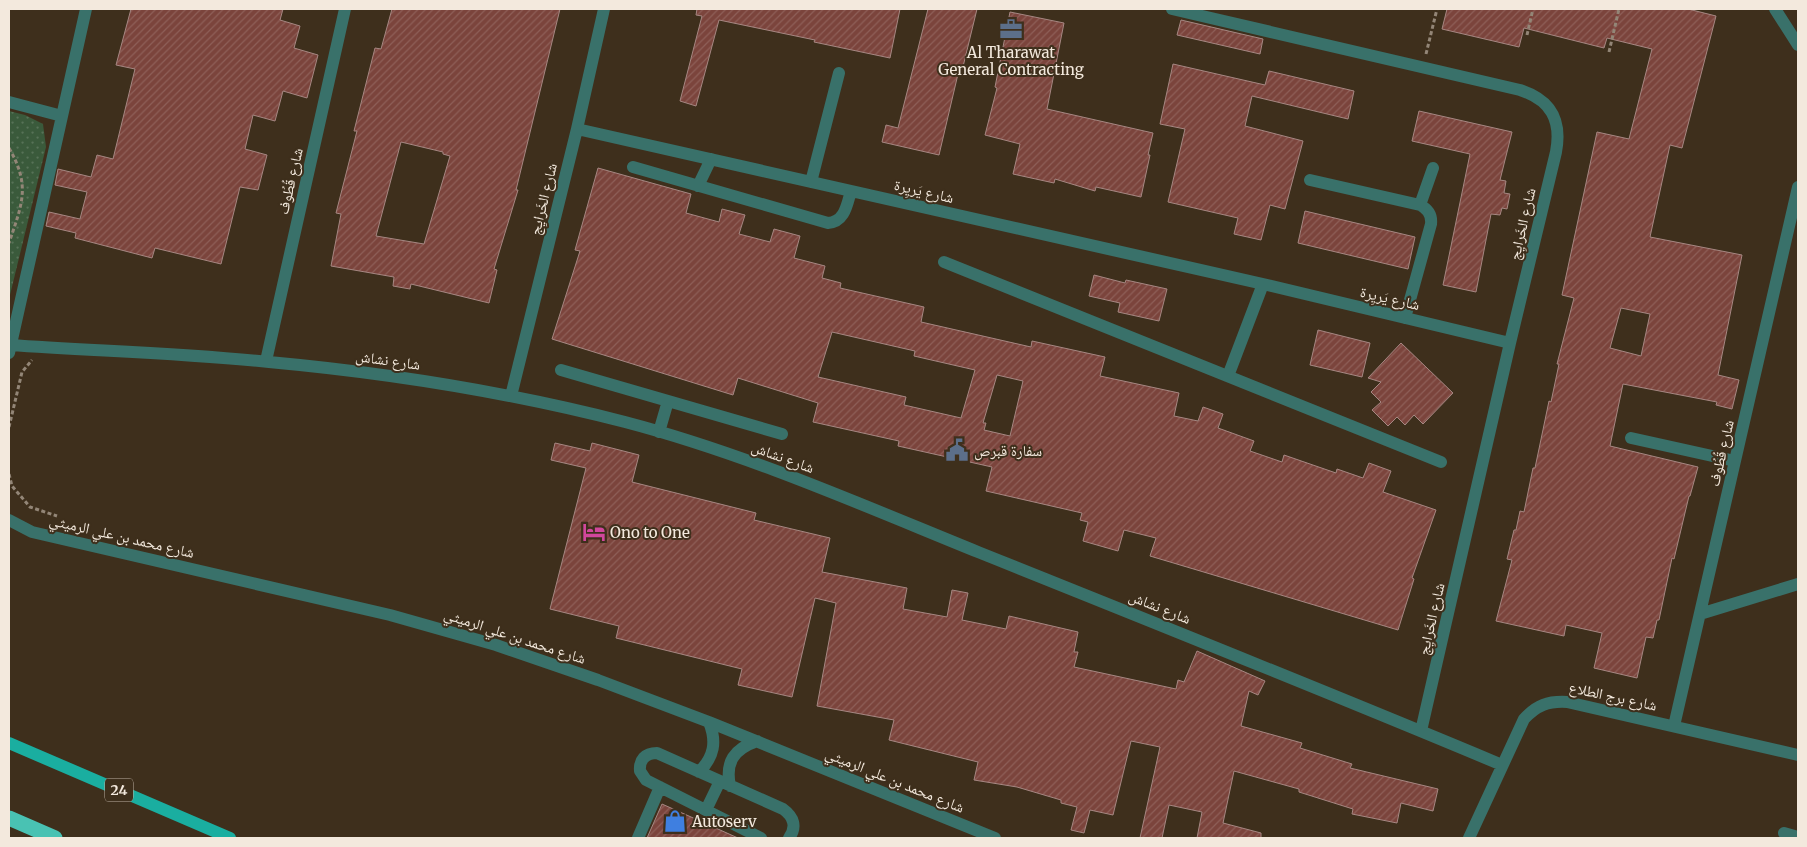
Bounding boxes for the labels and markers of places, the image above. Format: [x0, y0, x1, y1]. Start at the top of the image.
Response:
office icon: Al Tharawat General Contracting [998, 16, 1024, 42]
place label: Al Tharawat General Contracting [938, 43, 1084, 79]
public building icon: سفارة قبرص [944, 437, 970, 463]
place label: سفارة قبرص [974, 441, 1042, 461]
hotel icon: Ono to One [581, 519, 607, 545]
place label: Ono to One [610, 523, 690, 542]
shop icon: Autoserv [662, 808, 688, 834]
place label: Autoserv [691, 812, 757, 831]

